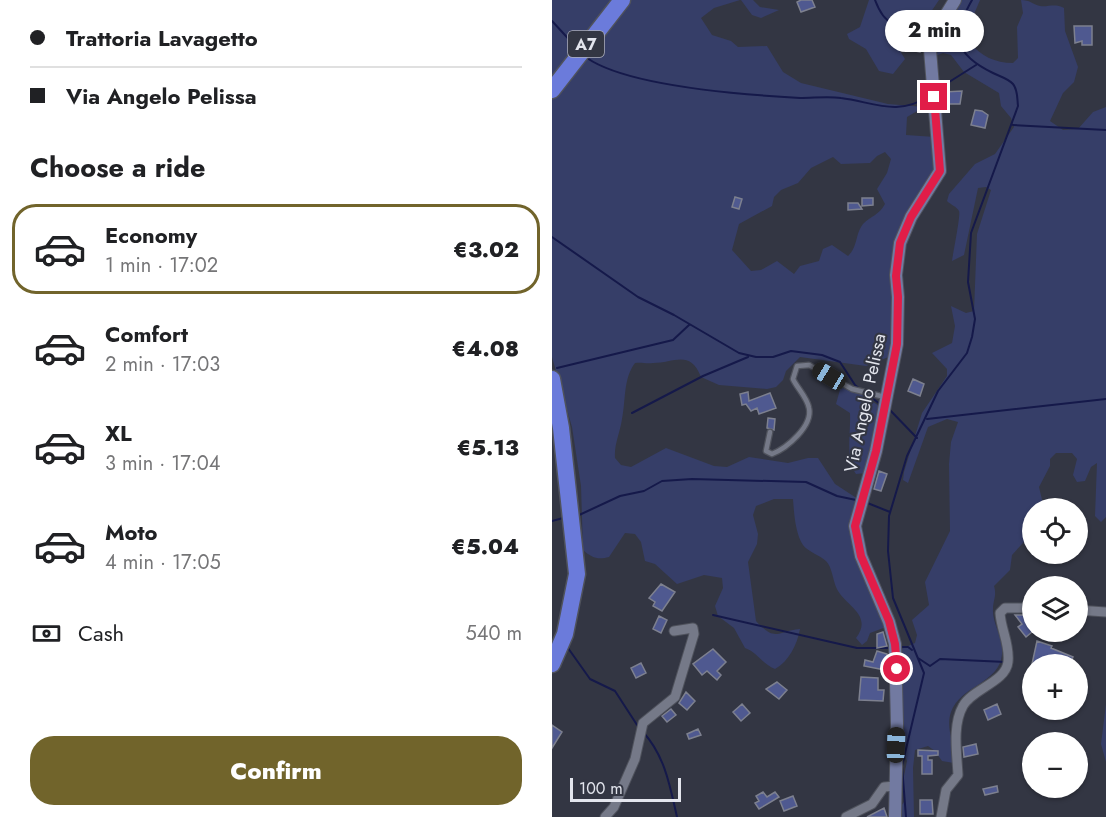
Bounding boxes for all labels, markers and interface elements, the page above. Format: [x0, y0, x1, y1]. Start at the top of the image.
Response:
callout: 2 min [884, 10, 983, 52]
text: 2 min [908, 16, 961, 45]
text: Trattoria Lavagetto [66, 22, 258, 54]
road number: A7 [568, 31, 604, 57]
text: Via Angelo Pelissa [66, 80, 257, 112]
route end [920, 83, 947, 110]
text: Choose a ride [30, 148, 205, 187]
text: Economy [105, 219, 197, 251]
icon: car [33, 222, 87, 276]
text: €3.02 [453, 233, 519, 265]
text: 1 min · 17:02 [105, 251, 218, 280]
text: Comfort [105, 318, 188, 350]
icon: car [33, 321, 87, 375]
street label: Via Angelo Pelissa [838, 331, 892, 475]
text: €4.08 [451, 332, 519, 364]
text: 2 min · 17:03 [105, 350, 220, 379]
car [809, 359, 849, 393]
text: XL [105, 417, 132, 449]
icon: car [33, 420, 87, 474]
text: €5.13 [456, 431, 519, 463]
text: 3 min · 17:04 [105, 449, 220, 478]
map controls [1022, 498, 1088, 798]
button: locate [1022, 498, 1088, 564]
text: Moto [105, 516, 158, 548]
icon: car [33, 519, 87, 573]
text: €5.04 [451, 530, 519, 562]
text: 4 min · 17:05 [105, 548, 221, 577]
button: layers [1022, 576, 1088, 642]
icon: cash [30, 617, 63, 650]
text: Cash [78, 617, 124, 649]
text: 540 m [465, 619, 522, 648]
button: + [1022, 654, 1088, 720]
route start [883, 655, 910, 682]
car [886, 727, 906, 763]
button: − [1022, 732, 1088, 798]
button: Confirm [30, 736, 522, 805]
scale bar [570, 775, 681, 802]
text: 100 m [579, 777, 623, 800]

